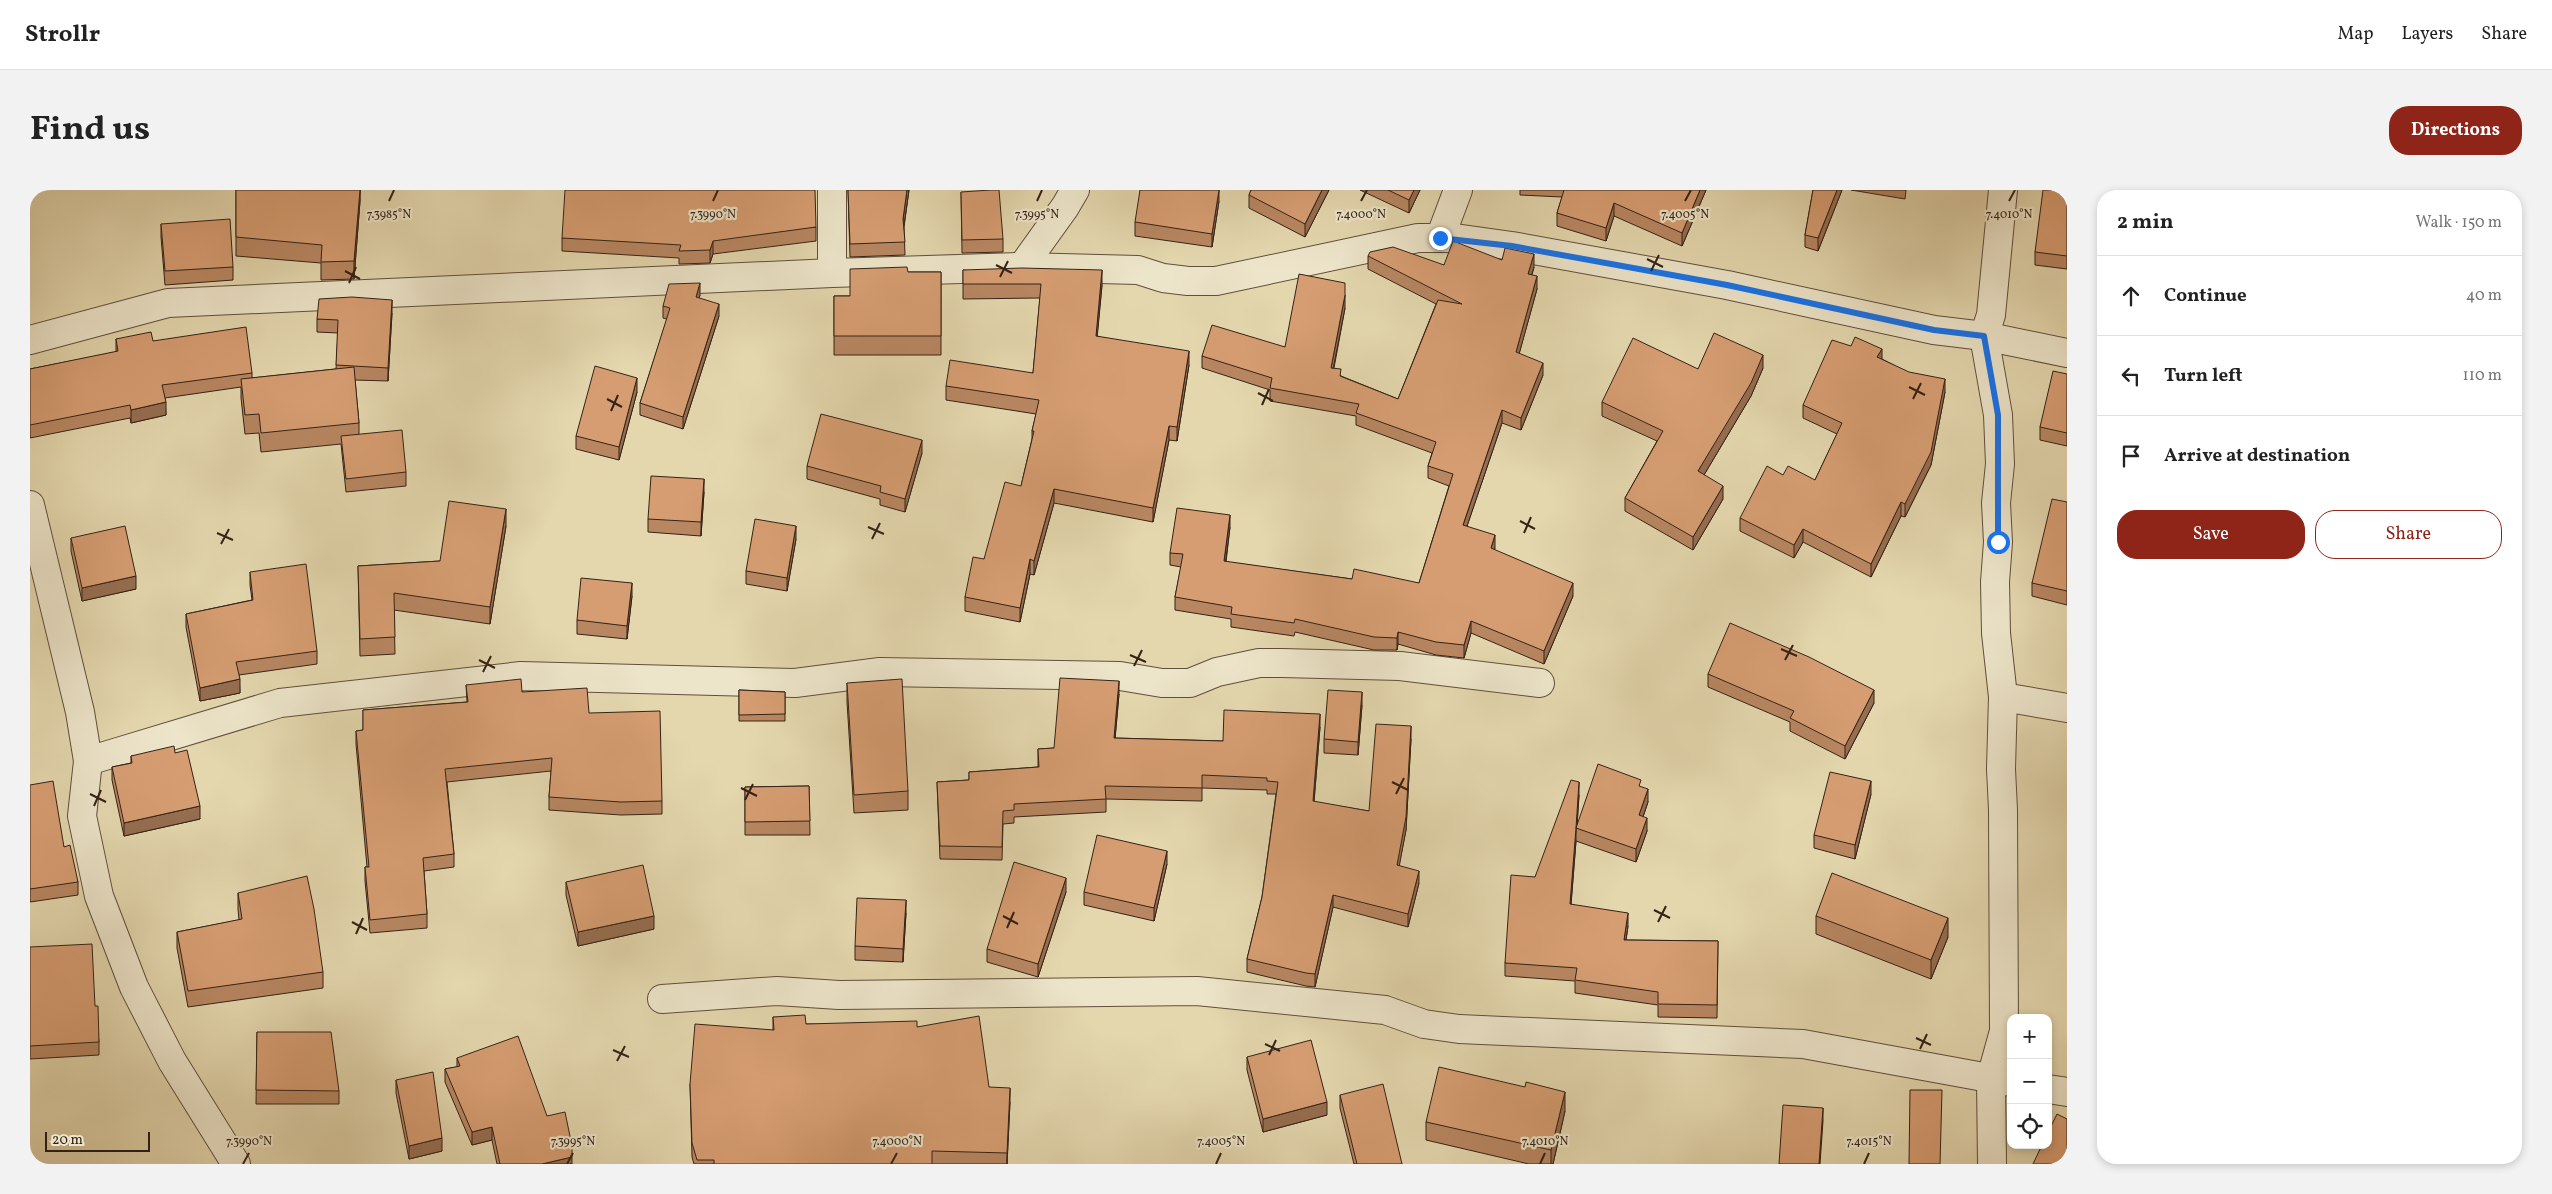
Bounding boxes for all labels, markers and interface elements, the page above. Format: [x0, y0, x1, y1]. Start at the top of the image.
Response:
text: Strollr [25, 18, 100, 52]
text: Map [2337, 22, 2373, 47]
text: Layers [2401, 22, 2453, 47]
text: Share [2481, 22, 2527, 47]
text: Find us [30, 106, 150, 154]
button: Directions [2389, 106, 2522, 155]
text: 7.3985°N [367, 207, 411, 223]
text: 7.3990°N [690, 207, 736, 223]
text: 7.3995°N [1015, 207, 1059, 223]
text: 7.4000°N [1336, 207, 1386, 223]
text: 7.4005°N [1661, 207, 1709, 223]
text: 7.4010°N [1986, 207, 2032, 223]
text: 2 min [2117, 208, 2174, 237]
text: Walk · 150 m [2416, 212, 2502, 234]
route end [1429, 227, 1452, 250]
icon: ahead [2117, 282, 2145, 310]
text: Continue [2164, 283, 2247, 309]
text: 40 m [2466, 285, 2502, 307]
icon: left [2117, 362, 2145, 390]
text: Turn left [2164, 363, 2243, 389]
text: 110 m [2463, 365, 2502, 387]
icon: arrive [2117, 442, 2145, 470]
text: Arrive at destination [2164, 443, 2350, 469]
button: Save [2117, 510, 2305, 559]
button: Share [2315, 510, 2502, 559]
route start [1987, 531, 2010, 554]
map controls [2007, 1014, 2052, 1149]
button: + [2007, 1014, 2052, 1059]
button: − [2007, 1059, 2052, 1104]
button: locate [2007, 1104, 2052, 1149]
scale bar [45, 1129, 150, 1152]
text: 20 m [52, 1131, 83, 1150]
text: 7.3990°N [226, 1134, 272, 1150]
text: 7.3995°N [551, 1134, 595, 1150]
text: 7.4000°N [872, 1134, 922, 1150]
text: 7.4005°N [1197, 1134, 1245, 1150]
text: 7.4010°N [1522, 1134, 1568, 1150]
text: 7.4015°N [1846, 1134, 1892, 1150]

